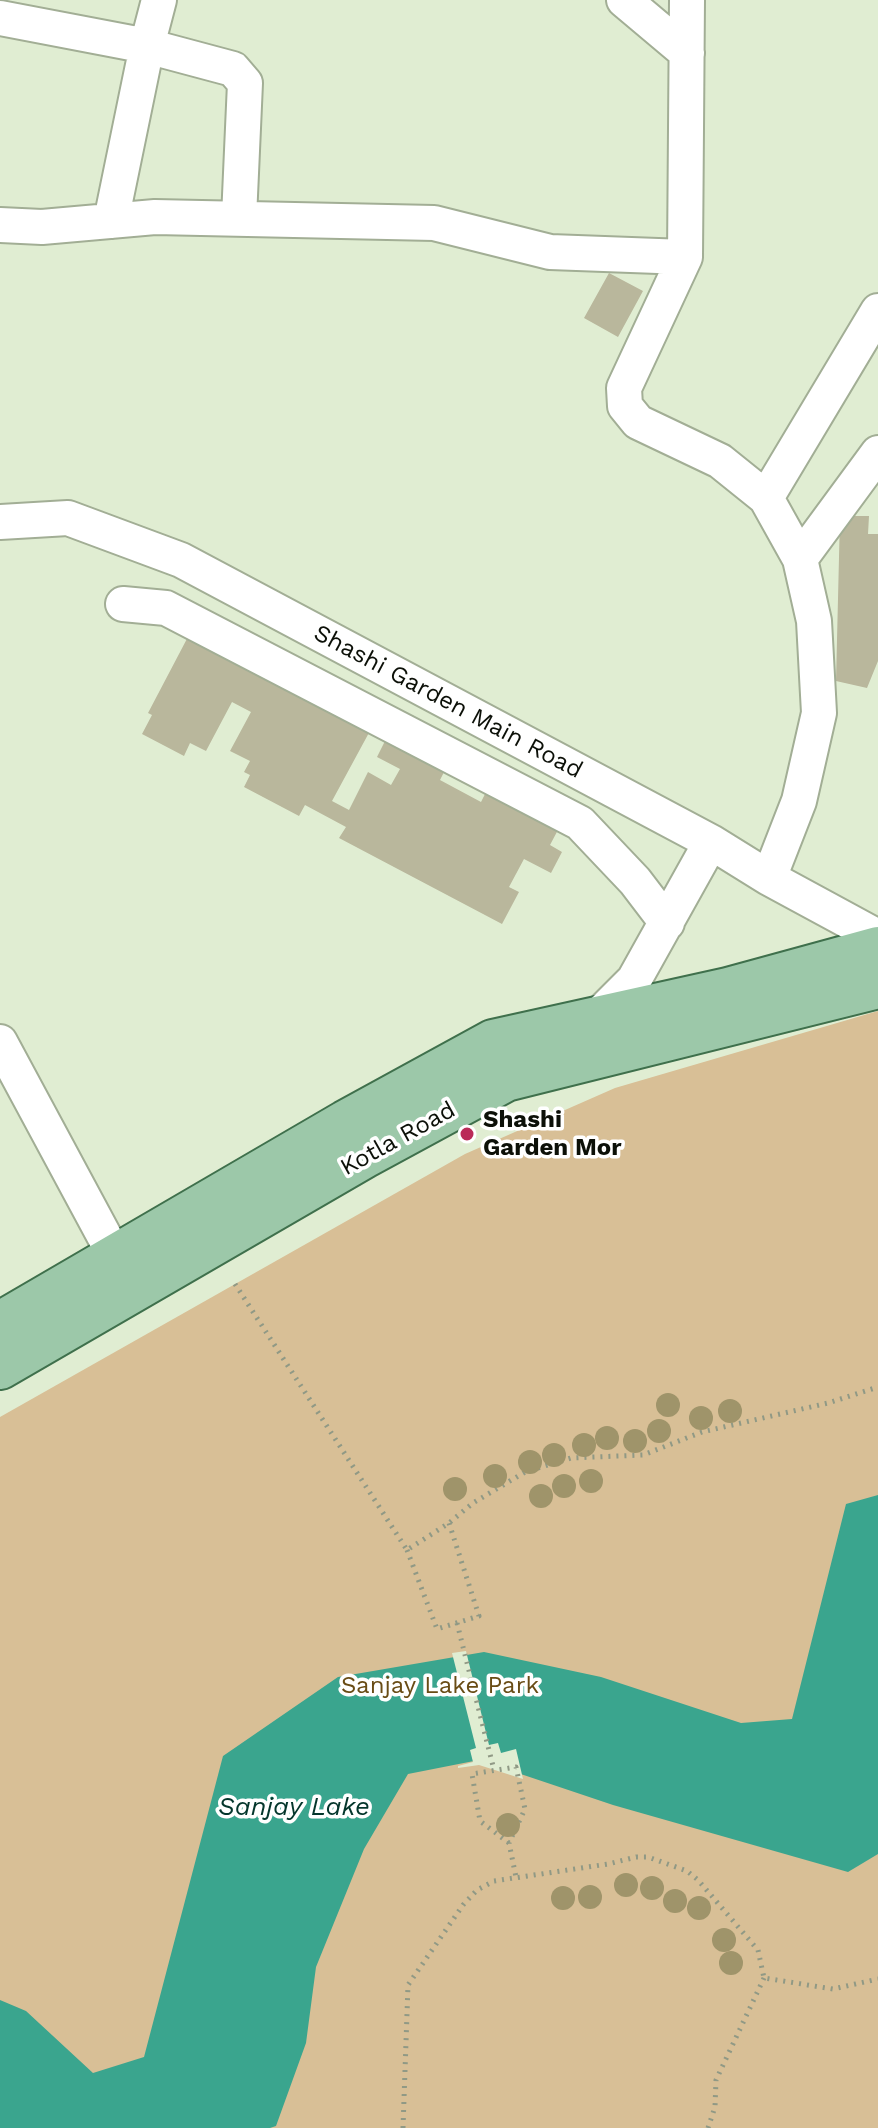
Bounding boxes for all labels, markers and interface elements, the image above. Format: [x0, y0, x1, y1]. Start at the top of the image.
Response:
street label: Shashi Garden Main Road [309, 619, 587, 785]
street label: Kotla Road [336, 1096, 460, 1182]
place label: Shashi Garden Mor [483, 1106, 622, 1162]
marker: Shashi Garden Mor [458, 1125, 476, 1143]
park label: Sanjay Lake Park [341, 1672, 539, 1700]
water label: Sanjay Lake [218, 1791, 370, 1823]

